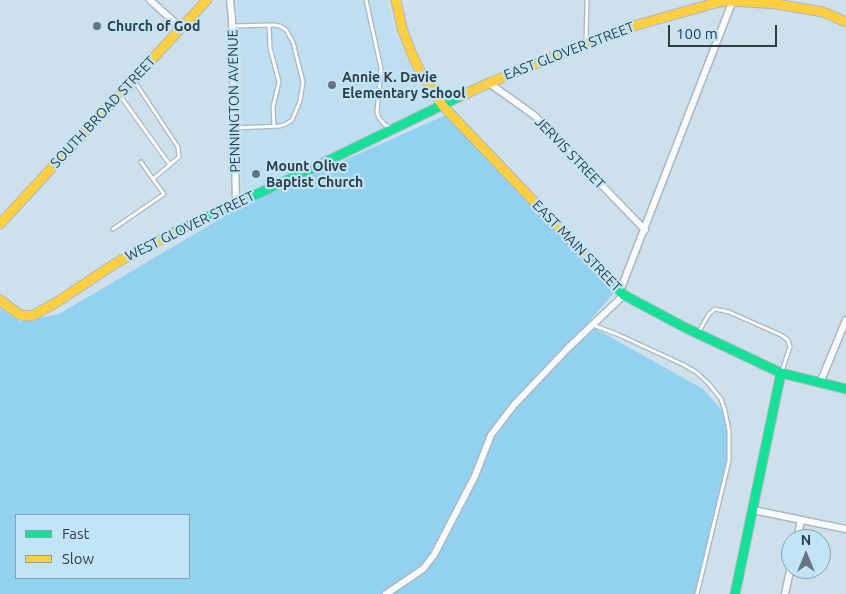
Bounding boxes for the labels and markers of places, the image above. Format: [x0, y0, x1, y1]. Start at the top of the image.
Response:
place label: Church of God [107, 18, 200, 34]
marker: Church of God [91, 20, 103, 32]
place label: Annie K. Davie Elementary School [342, 69, 465, 102]
marker: Annie K. Davie Elementary School [326, 79, 338, 91]
place label: Mount Olive Baptist Church [266, 158, 363, 190]
marker: Mount Olive Baptist Church [250, 168, 262, 180]

